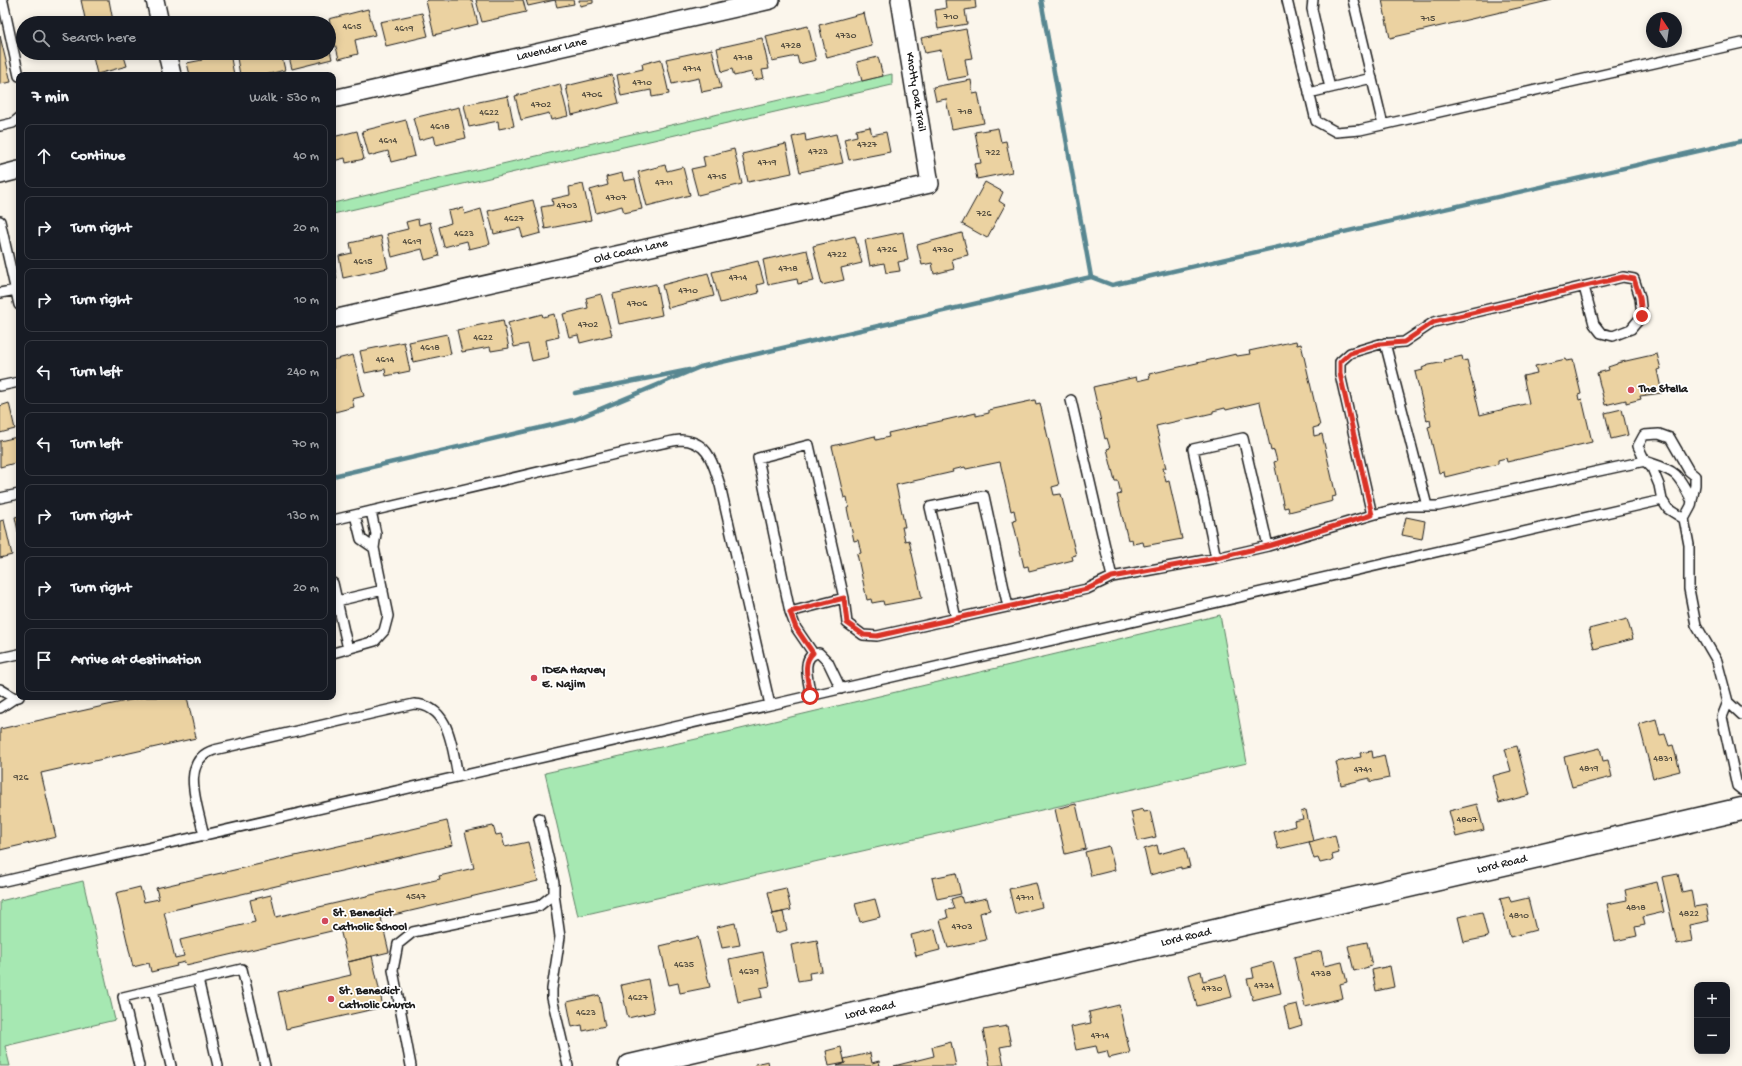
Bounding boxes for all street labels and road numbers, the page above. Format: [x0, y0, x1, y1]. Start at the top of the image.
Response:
street label: Lavender Lane [516, 35, 589, 65]
street label: Knotty Oak Trail [902, 51, 928, 133]
street label: Old Coach Lane [593, 237, 670, 267]
street label: Lord Road [1476, 852, 1529, 878]
street label: Lord Road [1160, 925, 1213, 951]
street label: Lord Road [844, 998, 897, 1024]

